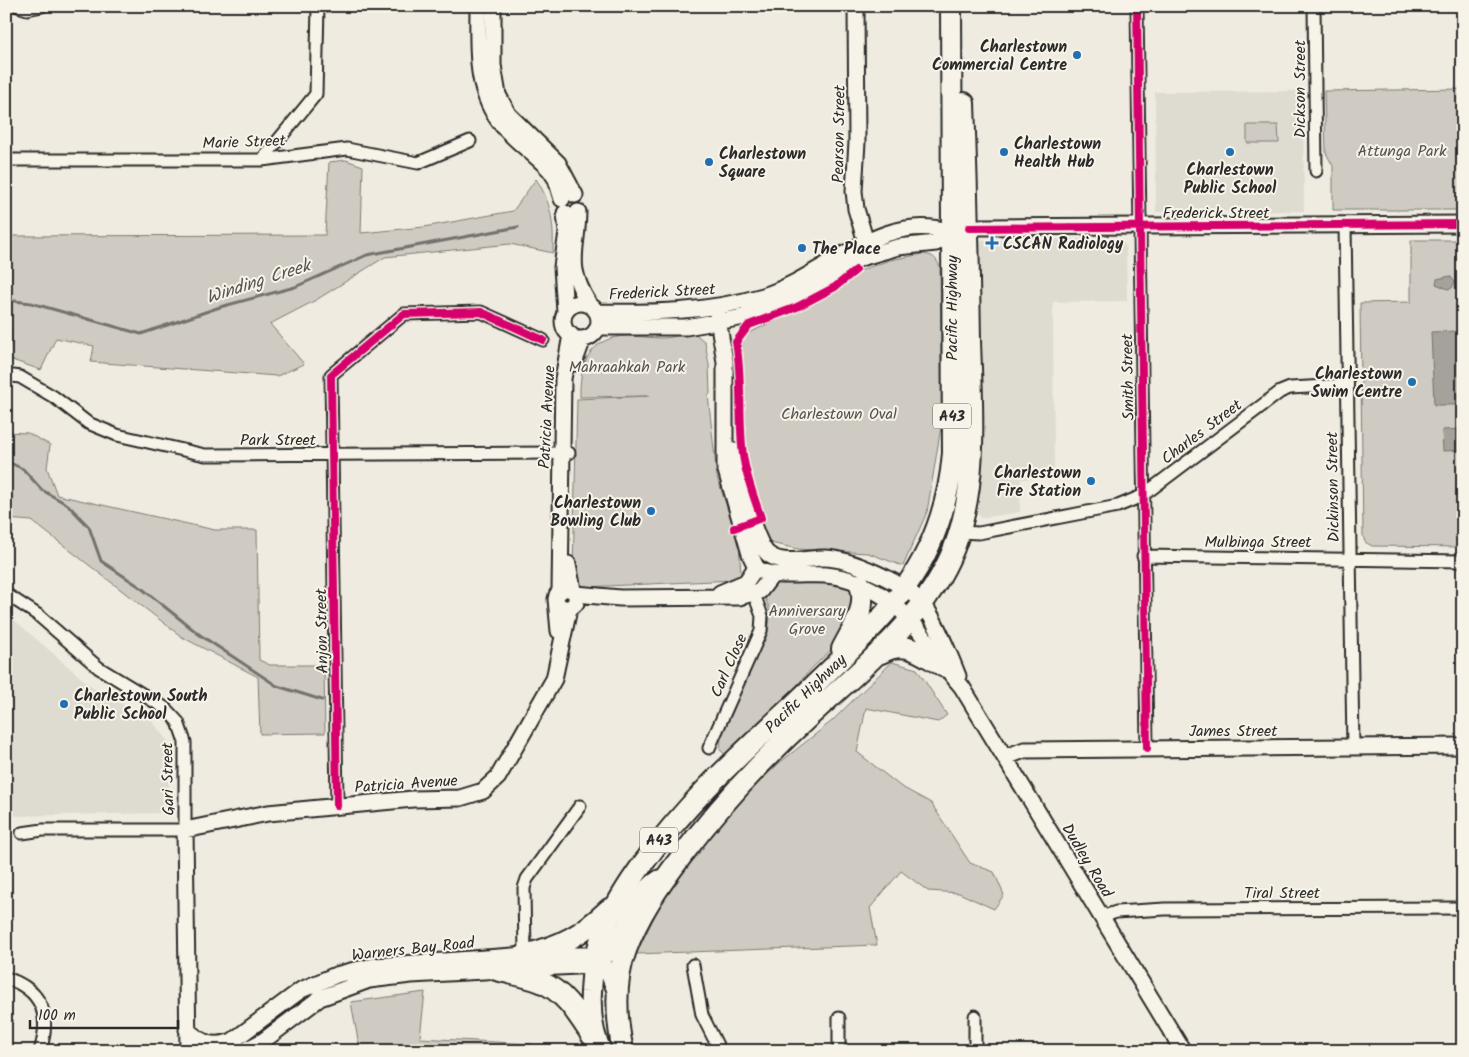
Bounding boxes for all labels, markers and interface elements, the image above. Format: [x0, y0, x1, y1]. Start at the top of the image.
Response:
place label: Charlestown Commercial Centre [932, 35, 1067, 78]
street label: Dickson Street [1288, 39, 1313, 138]
marker: Charlestown Commercial Centre [1071, 49, 1083, 61]
street label: Pearson Street [826, 84, 853, 183]
street label: Marie Street [202, 129, 287, 156]
place label: Charlestown Health Hub [1014, 132, 1101, 175]
park label: Attunga Park [1358, 139, 1447, 164]
place label: Charlestown Square [719, 142, 806, 185]
marker: Charlestown Health Hub [998, 146, 1010, 158]
marker: Charlestown Public School [1224, 146, 1236, 158]
marker: Charlestown Square [703, 156, 715, 168]
place label: Charlestown Public School [1184, 158, 1277, 201]
street label: Frederick Street [1163, 201, 1270, 226]
place label: CSCAN Radiology [1003, 232, 1124, 257]
marker: CSCAN Radiology [985, 236, 999, 250]
place label: The Place [812, 237, 881, 262]
marker: The Place [796, 242, 808, 254]
water label: Winding Creek [203, 251, 317, 313]
street label: Pacific Highway [940, 255, 965, 361]
street label: Frederick Street [608, 277, 717, 308]
street label: Smith Street [1115, 333, 1142, 421]
park label: Mahraahkah Park [569, 355, 686, 380]
place label: Charlestown Swim Centre [1311, 362, 1402, 405]
street label: Patricia Avenue [532, 365, 563, 469]
marker: Charlestown Swim Centre [1406, 376, 1418, 388]
street label: Charles Street [1156, 393, 1248, 471]
park label: Charlestown Oval [781, 402, 897, 427]
road number: A43 [933, 404, 971, 428]
street label: Park Street [240, 428, 317, 453]
street label: Dickinson Street [1320, 431, 1347, 543]
place label: Charlestown Fire Station [994, 461, 1081, 504]
marker: Charlestown Fire Station [1085, 475, 1097, 487]
place label: Charlestown Bowling Club [550, 491, 641, 534]
marker: Charlestown Bowling Club [645, 505, 657, 517]
street label: Mulbinga Street [1204, 530, 1312, 555]
street label: Anjon Street [309, 587, 336, 674]
park label: Anniversary Grove [769, 599, 846, 642]
street label: Carl Close [704, 630, 755, 702]
street label: Pacific Highway [759, 648, 853, 740]
place label: Charlestown South Public School [74, 684, 207, 727]
marker: Charlestown South Public School [58, 698, 70, 710]
street label: James Street [1189, 719, 1278, 744]
street label: Gari Street [155, 741, 182, 816]
street label: Patricia Avenue [354, 768, 459, 801]
street label: Dudley Road [1055, 819, 1119, 904]
road number: A43 [640, 828, 678, 852]
street label: Tiral Street [1244, 881, 1321, 906]
street label: Warners Bay Road [351, 931, 477, 968]
scale bar [30, 997, 178, 1029]
text: 100 m [38, 1004, 76, 1028]

